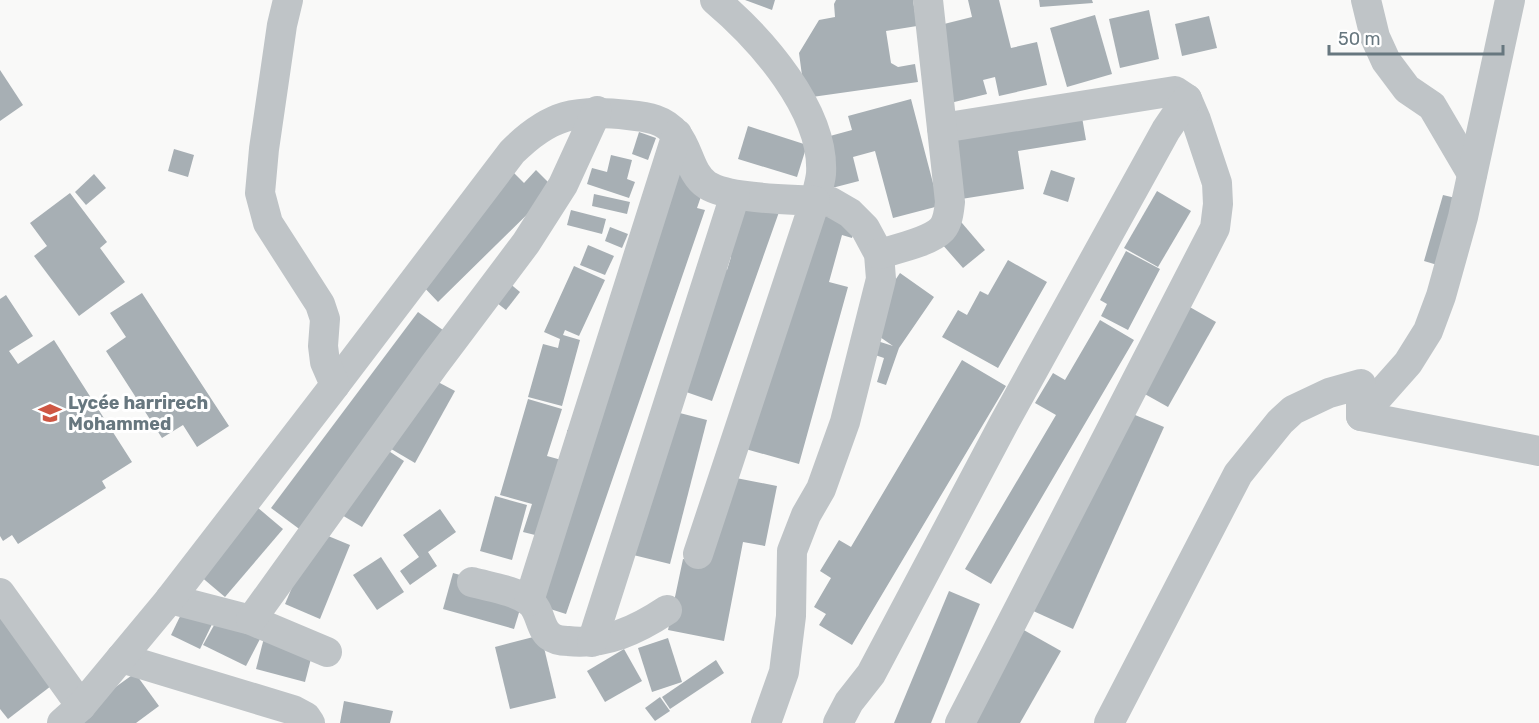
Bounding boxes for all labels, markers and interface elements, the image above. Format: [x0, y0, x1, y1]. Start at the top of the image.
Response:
scale bar [1329, 18, 1503, 56]
text: 50 m [1338, 28, 1381, 50]
place label: Lycée harrirech Mohammed [68, 392, 208, 435]
school or university icon: Lycée harrirech Mohammed [37, 400, 63, 426]

